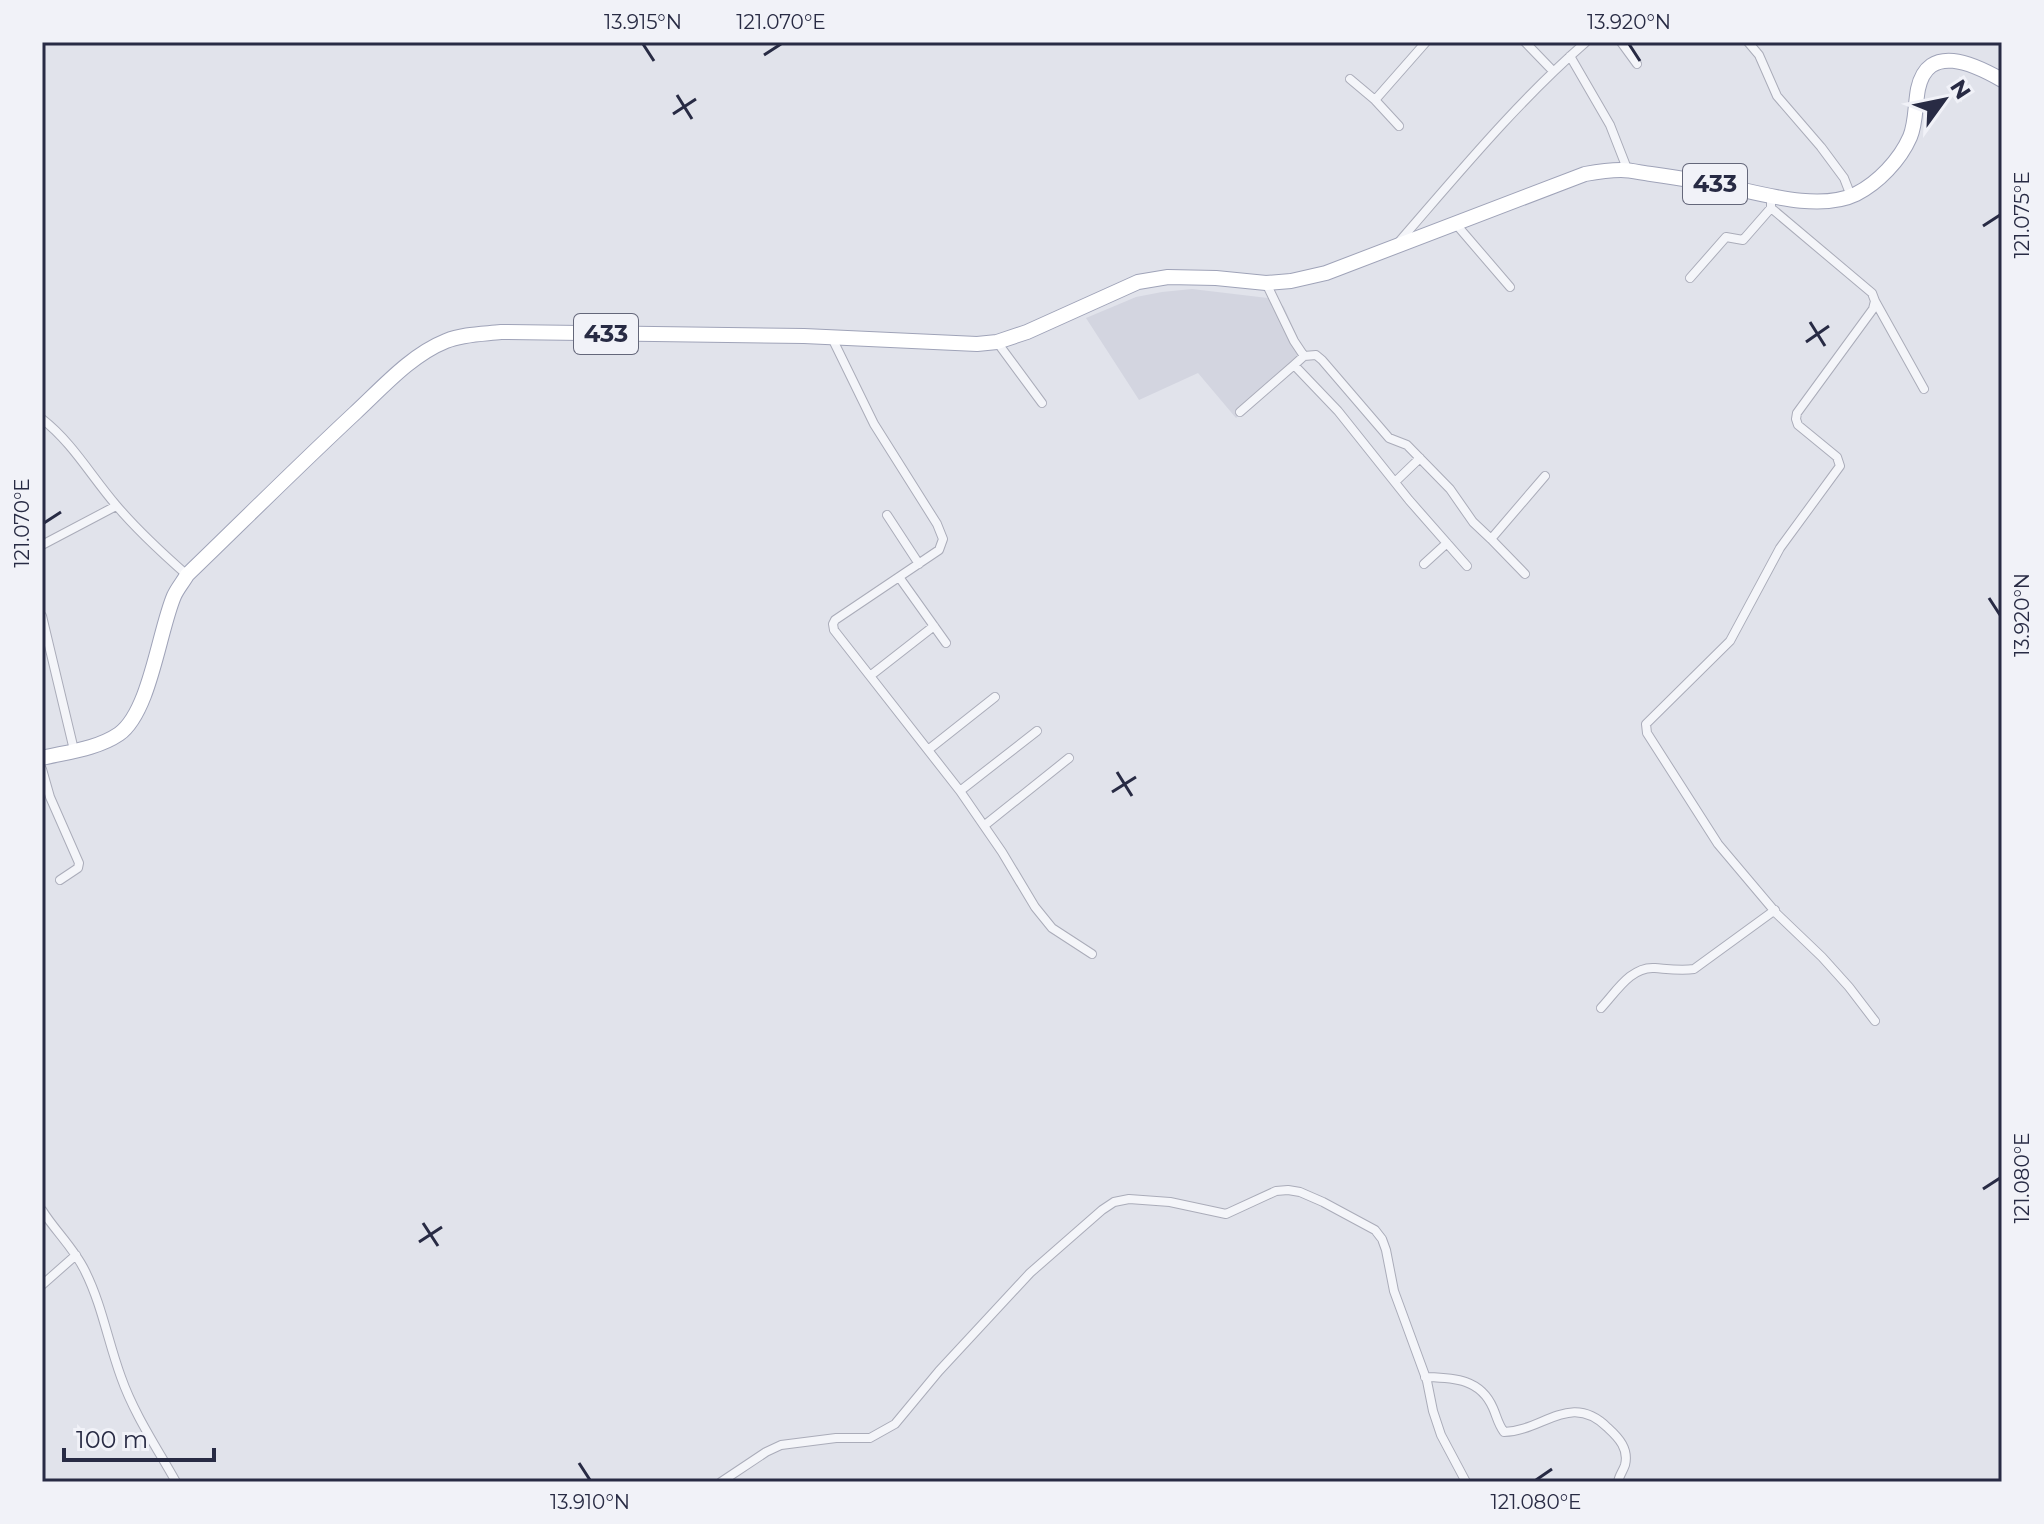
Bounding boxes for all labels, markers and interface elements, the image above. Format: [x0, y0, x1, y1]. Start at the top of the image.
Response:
text: 13.915°N [604, 10, 682, 34]
text: 121.070°E [736, 10, 826, 34]
text: 13.920°N [1587, 10, 1671, 34]
north arrow [1904, 60, 1984, 140]
text: N [1944, 75, 1977, 104]
road number: 433 [1683, 164, 1747, 204]
text: 121.075°E [2010, 171, 2034, 259]
road number: 433 [574, 314, 638, 354]
text: 121.070°E [10, 478, 34, 568]
text: 13.920°N [2010, 573, 2034, 657]
text: 121.080°E [2010, 1133, 2034, 1223]
scale bar [64, 1412, 214, 1462]
text: 100 m [76, 1425, 148, 1454]
text: 13.910°N [550, 1490, 630, 1514]
text: 121.080°E [1491, 1490, 1581, 1514]

